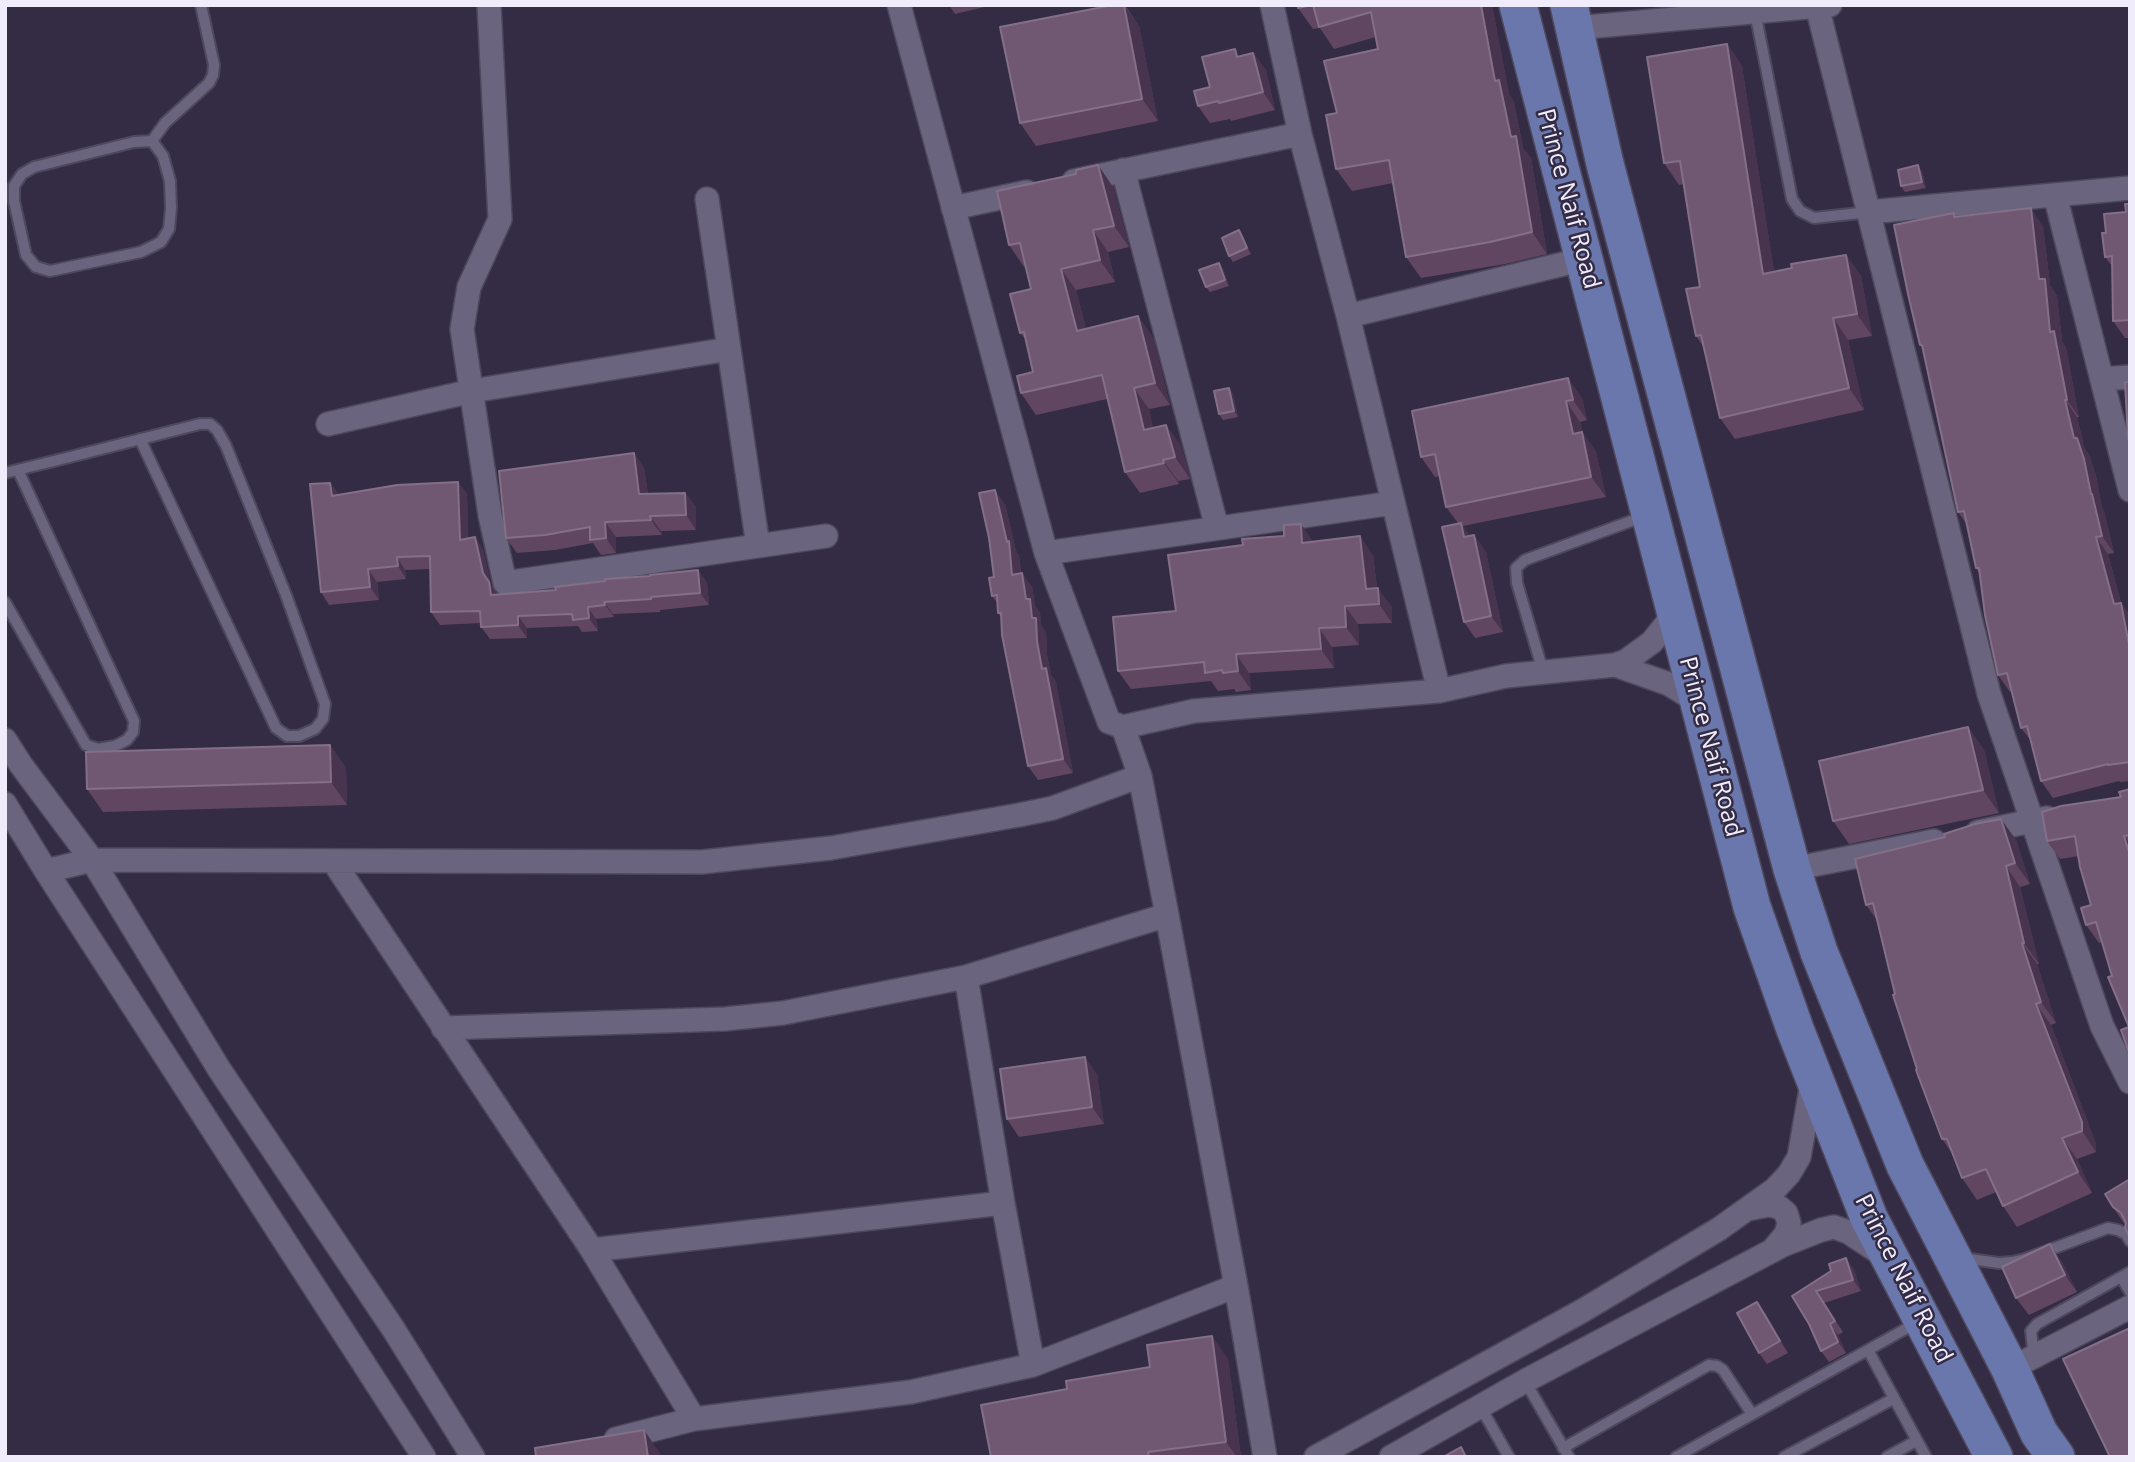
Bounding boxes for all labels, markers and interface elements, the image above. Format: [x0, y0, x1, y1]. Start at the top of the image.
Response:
street label: Prince Naif Road [1530, 106, 1606, 292]
street label: Prince Naif Road [1672, 654, 1748, 840]
street label: Prince Naif Road [1848, 1190, 1958, 1368]

